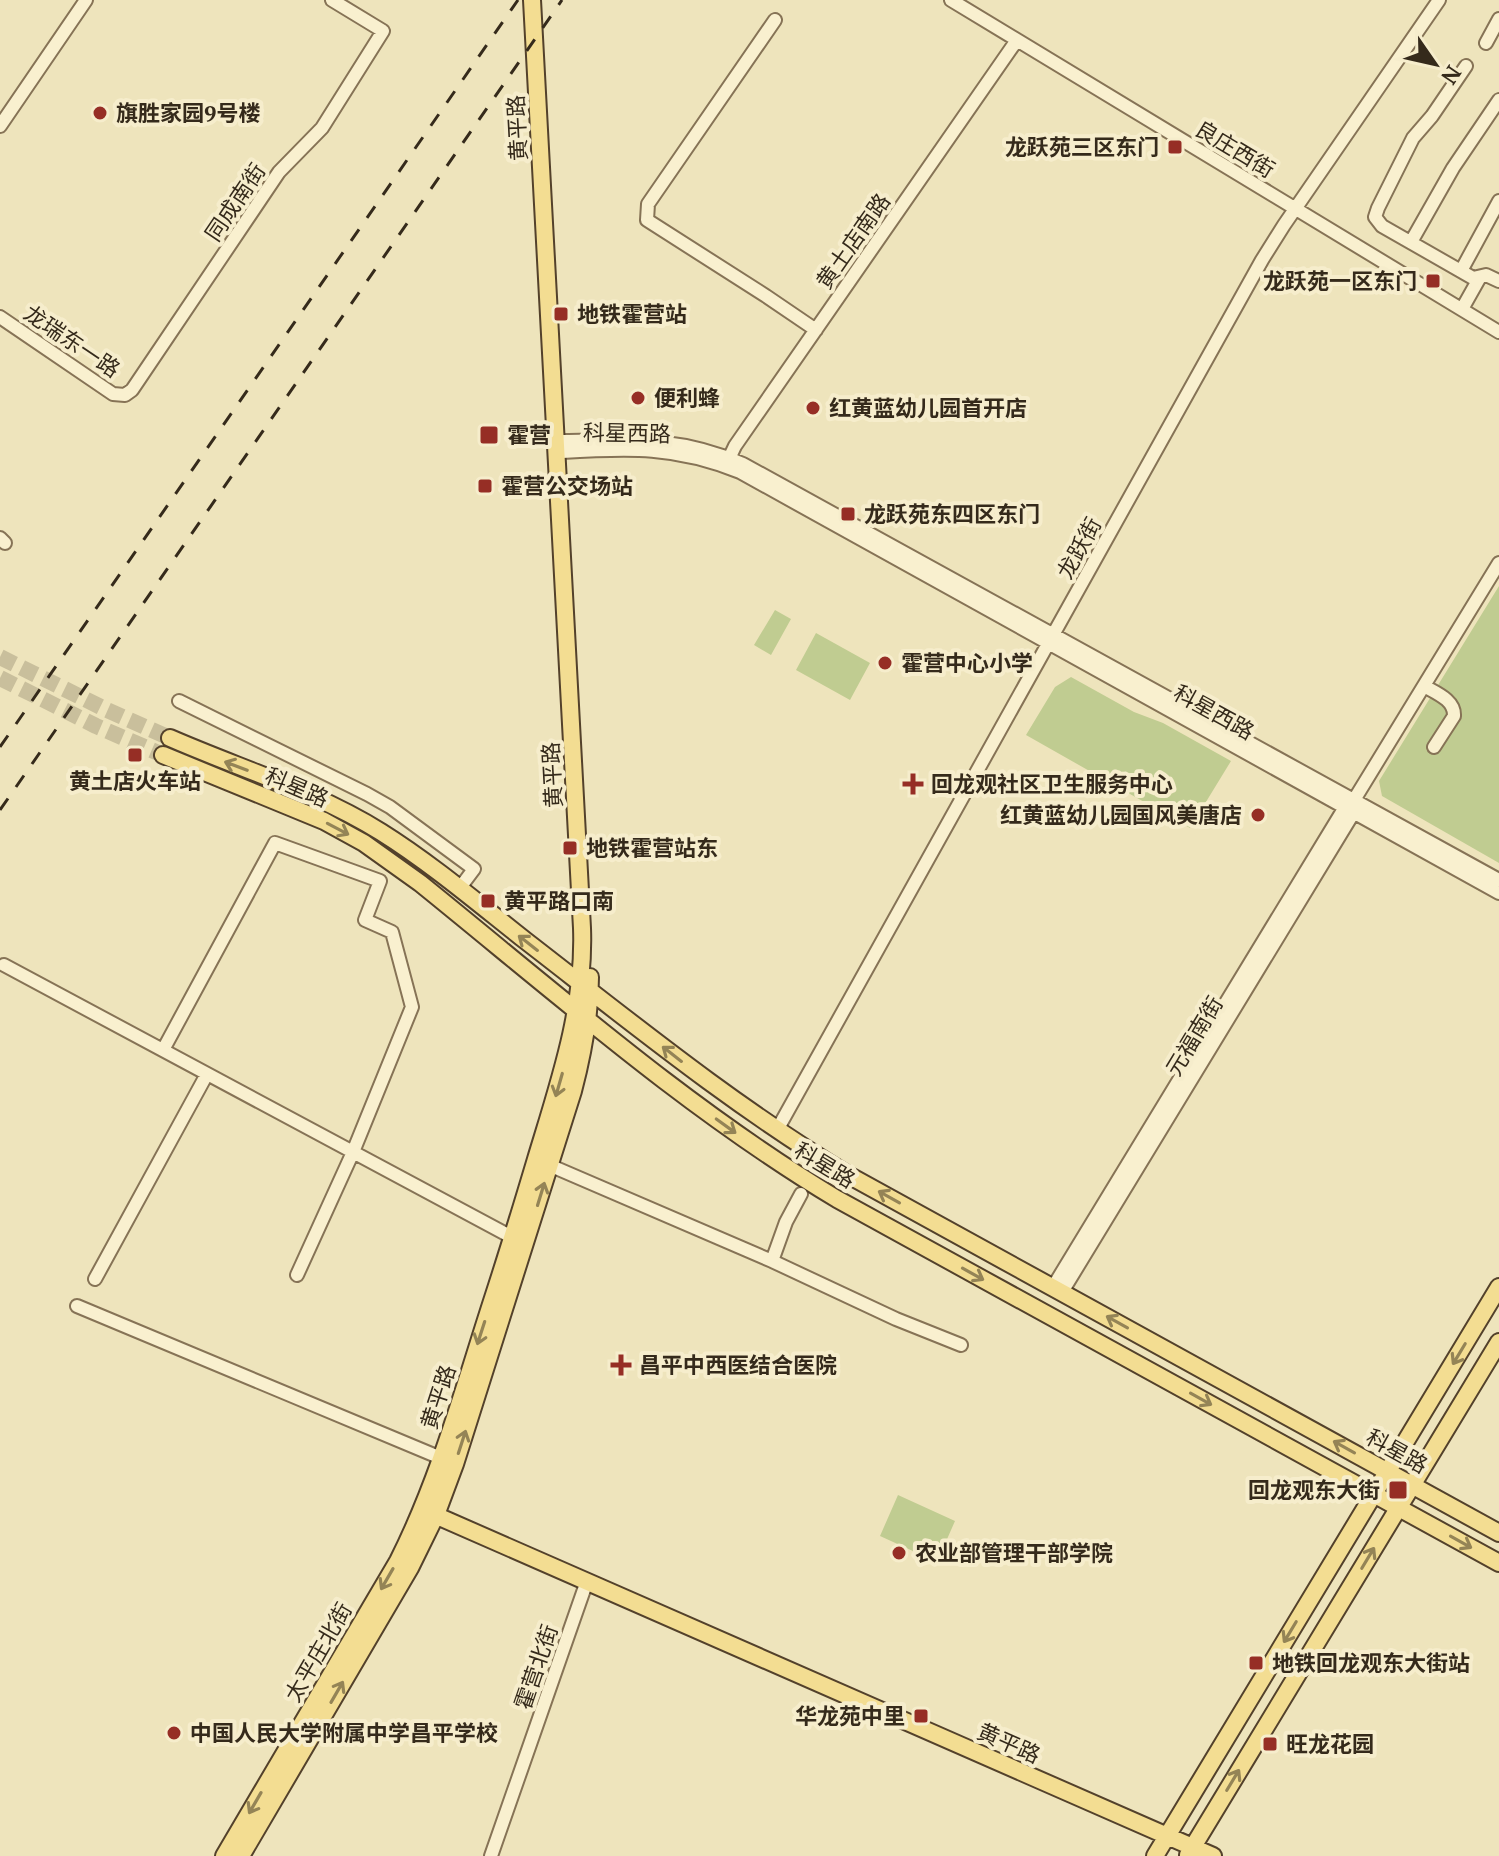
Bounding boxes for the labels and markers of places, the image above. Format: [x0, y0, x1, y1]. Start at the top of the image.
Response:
place label: 旗胜家园9号楼 [116, 98, 260, 127]
marker: 旗胜家园9号楼 [91, 104, 109, 122]
place label: 龙跃苑三区东门 [1005, 132, 1159, 161]
marker: 龙跃苑三区东门 [1166, 138, 1184, 156]
place label: 龙跃苑一区东门 [1263, 266, 1417, 295]
marker: 龙跃苑一区东门 [1424, 272, 1442, 290]
place label: 地铁霍营站 [577, 299, 687, 328]
marker: 地铁霍营站 [552, 305, 570, 323]
place label: 便利蜂 [654, 383, 720, 412]
marker: 便利蜂 [629, 389, 647, 407]
place label: 红黄蓝幼儿园首开店 [829, 393, 1027, 422]
marker: 红黄蓝幼儿园首开店 [804, 399, 822, 417]
place label: 霍营 [507, 420, 551, 449]
marker: 霍营 [478, 424, 500, 446]
place label: 霍营公交场站 [501, 471, 633, 500]
marker: 霍营公交场站 [476, 477, 494, 495]
place label: 龙跃苑东四区东门 [864, 499, 1040, 528]
marker: 龙跃苑东四区东门 [839, 505, 857, 523]
place label: 霍营中心小学 [901, 648, 1033, 677]
marker: 霍营中心小学 [876, 654, 894, 672]
marker: 黄土店火车站 [126, 746, 144, 764]
place label: 黄土店火车站 [69, 766, 201, 795]
place label: 回龙观社区卫生服务中心 [931, 769, 1173, 798]
marker: 回龙观社区卫生服务中心 [902, 773, 924, 795]
place label: 红黄蓝幼儿园国风美唐店 [1000, 800, 1242, 829]
marker: 红黄蓝幼儿园国风美唐店 [1249, 806, 1267, 824]
place label: 地铁霍营站东 [586, 833, 718, 862]
marker: 地铁霍营站东 [561, 839, 579, 857]
place label: 黄平路口南 [504, 886, 614, 915]
marker: 黄平路口南 [479, 892, 497, 910]
place label: 昌平中西医结合医院 [639, 1350, 837, 1379]
marker: 昌平中西医结合医院 [610, 1354, 632, 1376]
place label: 回龙观东大街 [1248, 1475, 1380, 1504]
marker: 回龙观东大街 [1387, 1479, 1409, 1501]
place label: 农业部管理干部学院 [915, 1538, 1113, 1567]
marker: 农业部管理干部学院 [890, 1544, 908, 1562]
place label: 地铁回龙观东大街站 [1272, 1648, 1470, 1677]
marker: 地铁回龙观东大街站 [1247, 1654, 1265, 1672]
place label: 华龙苑中里 [795, 1701, 905, 1730]
marker: 华龙苑中里 [912, 1707, 930, 1725]
place label: 中国人民大学附属中学昌平学校 [190, 1718, 498, 1747]
marker: 中国人民大学附属中学昌平学校 [165, 1724, 183, 1742]
place label: 旺龙花园 [1286, 1729, 1374, 1758]
marker: 旺龙花园 [1261, 1735, 1279, 1753]

